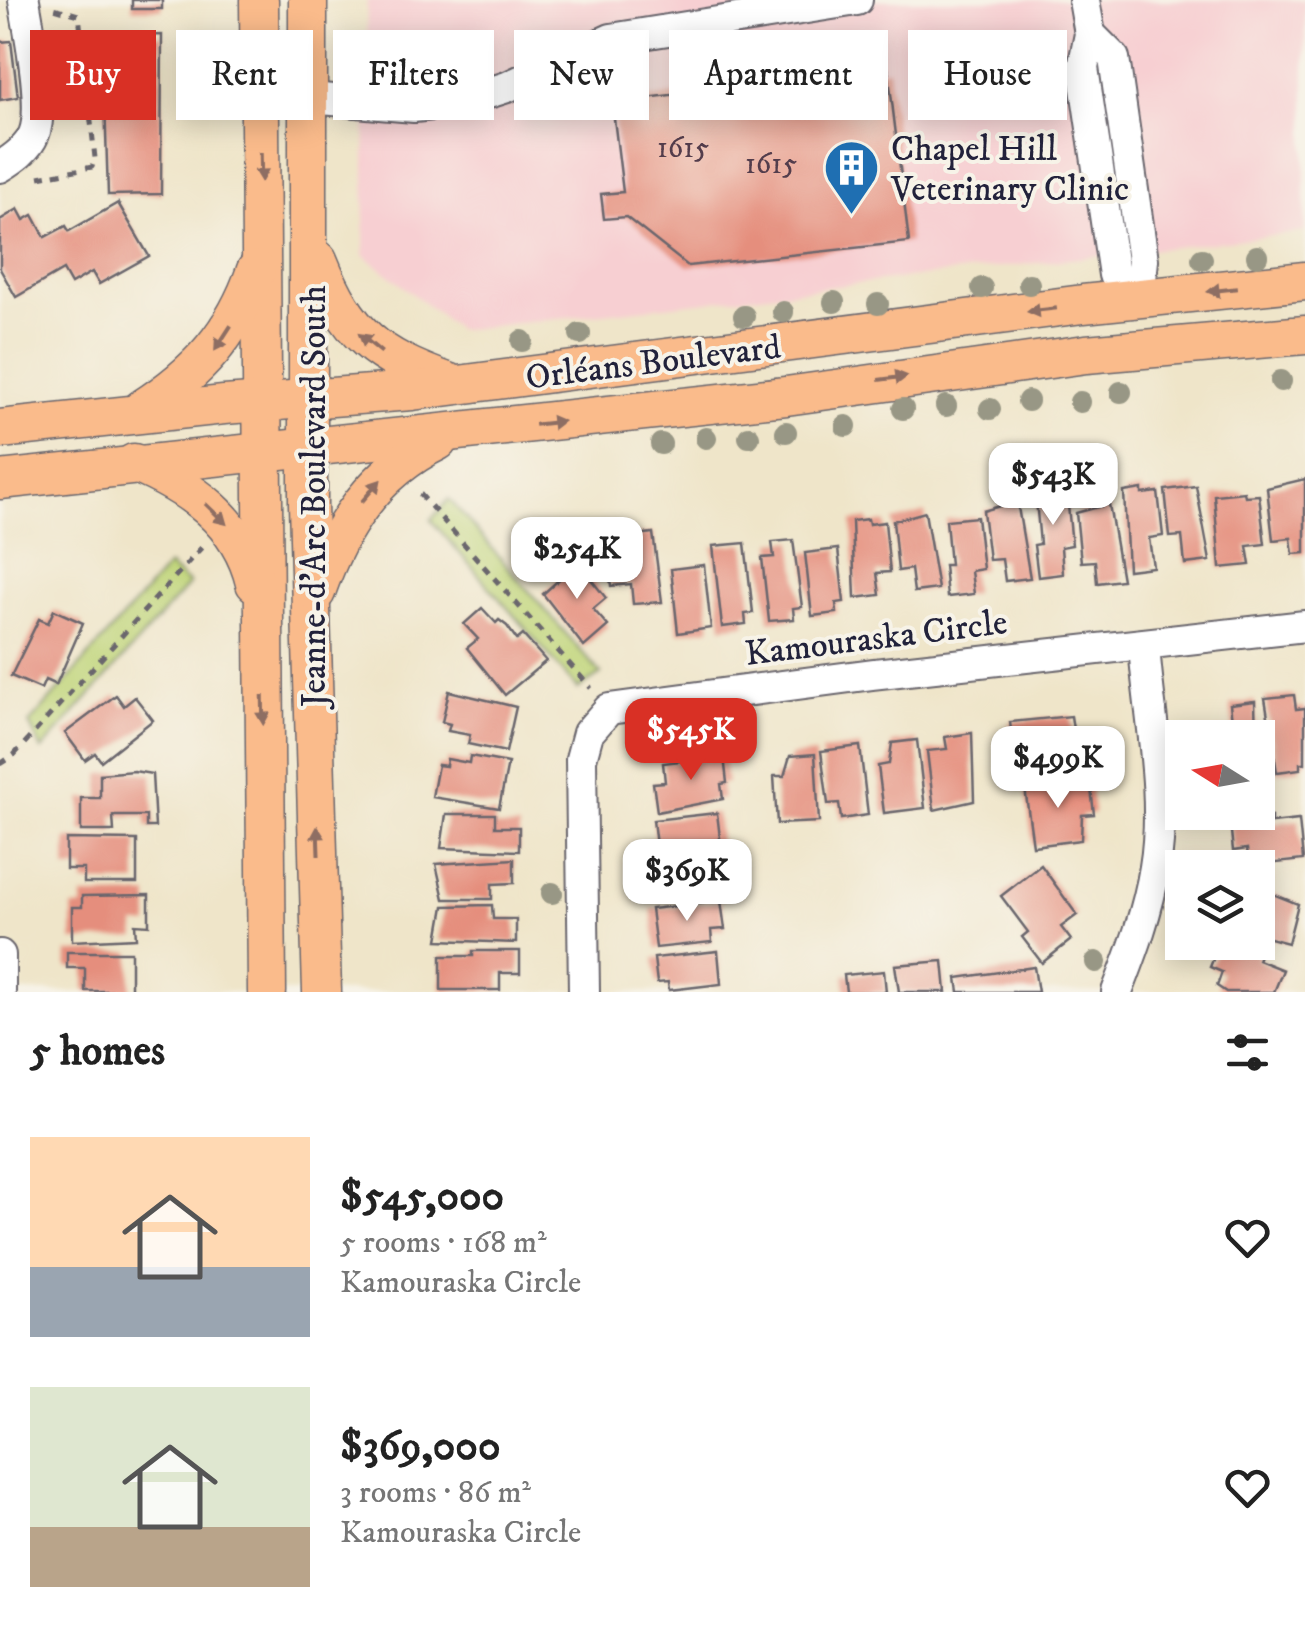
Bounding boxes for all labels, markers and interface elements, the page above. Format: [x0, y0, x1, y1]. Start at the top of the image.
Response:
chip: Buy [30, 30, 156, 120]
chip: Rent [176, 30, 313, 120]
chip: Filters [333, 30, 494, 120]
chip: New [514, 30, 649, 120]
chip: Apartment [669, 30, 888, 120]
chip: House [908, 30, 1067, 120]
place label: Chapel Hill Veterinary Clinic [890, 128, 1129, 212]
house number: 1615 [657, 130, 709, 167]
building icon: Chapel Hill Veterinary Clinic [822, 138, 882, 217]
house number: 1615 [745, 146, 797, 183]
one-way arrow [254, 152, 270, 184]
one-way arrow [1206, 282, 1237, 298]
street label: Jeanne-d'Arc Boulevard South [293, 285, 337, 710]
one-way arrow [1026, 302, 1057, 318]
one-way arrow [214, 324, 232, 352]
street label: Orléans Boulevard [523, 325, 784, 400]
one-way arrow [357, 333, 382, 354]
one-way arrow [878, 370, 909, 386]
one-way arrow [534, 415, 565, 431]
pin: $543K [983, 443, 1123, 528]
text: $543K [1011, 455, 1095, 495]
one-way arrow [359, 479, 381, 504]
one-way arrow [204, 502, 228, 525]
pin: $254K [507, 517, 647, 602]
text: $254K [533, 529, 621, 569]
street label: Kamouraska Circle [743, 601, 1010, 677]
one-way arrow [255, 695, 271, 727]
pin: $545K [621, 698, 761, 783]
text: $545K [647, 710, 735, 750]
north arrow [1165, 720, 1275, 830]
map controls [1165, 720, 1275, 960]
pin: $499K [988, 726, 1128, 811]
text: $499K [1013, 738, 1103, 778]
one-way arrow [310, 825, 326, 857]
pin: $369K [617, 839, 757, 924]
button: layers [1165, 850, 1275, 960]
text: $369K [645, 851, 729, 891]
icon: filters [1220, 1025, 1275, 1080]
text: 5 homes [30, 1026, 165, 1078]
text: $545,000 [340, 1171, 504, 1223]
icon: home [110, 1177, 230, 1297]
icon: heart [1220, 1210, 1275, 1265]
text: 5 rooms · 168 m² [340, 1223, 547, 1263]
text: Kamouraska Circle [340, 1263, 581, 1303]
text: $369,000 [340, 1421, 501, 1473]
icon: home [110, 1427, 230, 1547]
icon: heart [1220, 1460, 1275, 1515]
text: 3 rooms · 86 m² [340, 1473, 531, 1513]
text: Kamouraska Circle [340, 1513, 581, 1553]

